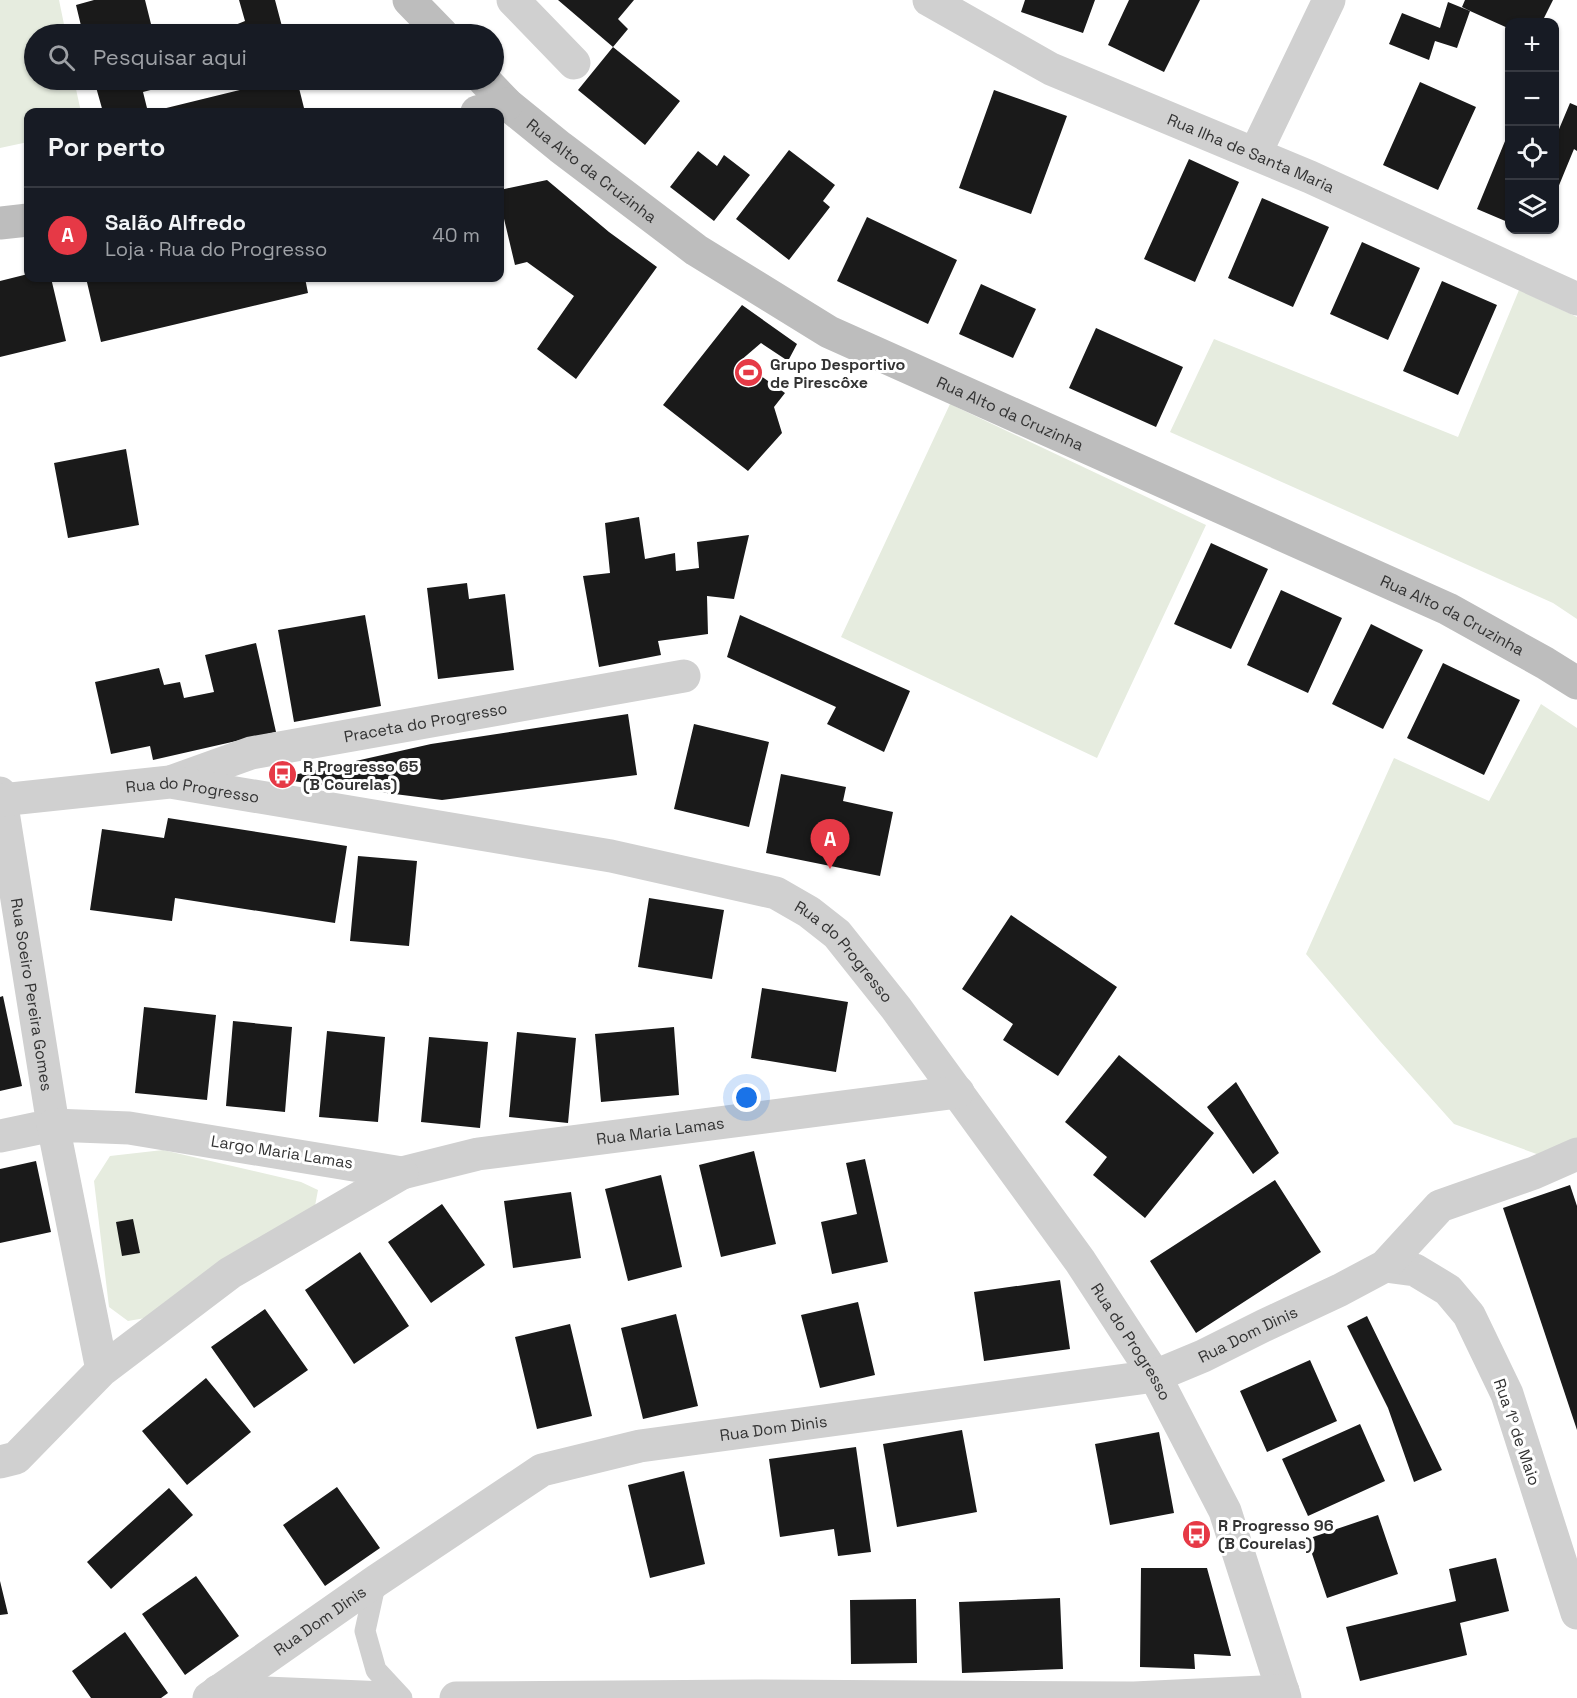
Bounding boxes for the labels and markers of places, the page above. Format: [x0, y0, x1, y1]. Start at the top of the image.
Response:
place label: Grupo Desportivo de Pirescôxe [770, 354, 906, 393]
sports icon: Grupo Desportivo de Pirescôxe [733, 357, 765, 389]
place label: R Progresso 65 (B Courelas) [303, 756, 419, 795]
bus stop icon: R Progresso 65 (B Courelas) [266, 759, 298, 791]
pin: A [810, 820, 850, 869]
place label: R Progresso 96 (B Courelas) [1218, 1515, 1334, 1554]
bus stop icon: R Progresso 96 (B Courelas) [1181, 1518, 1213, 1550]

